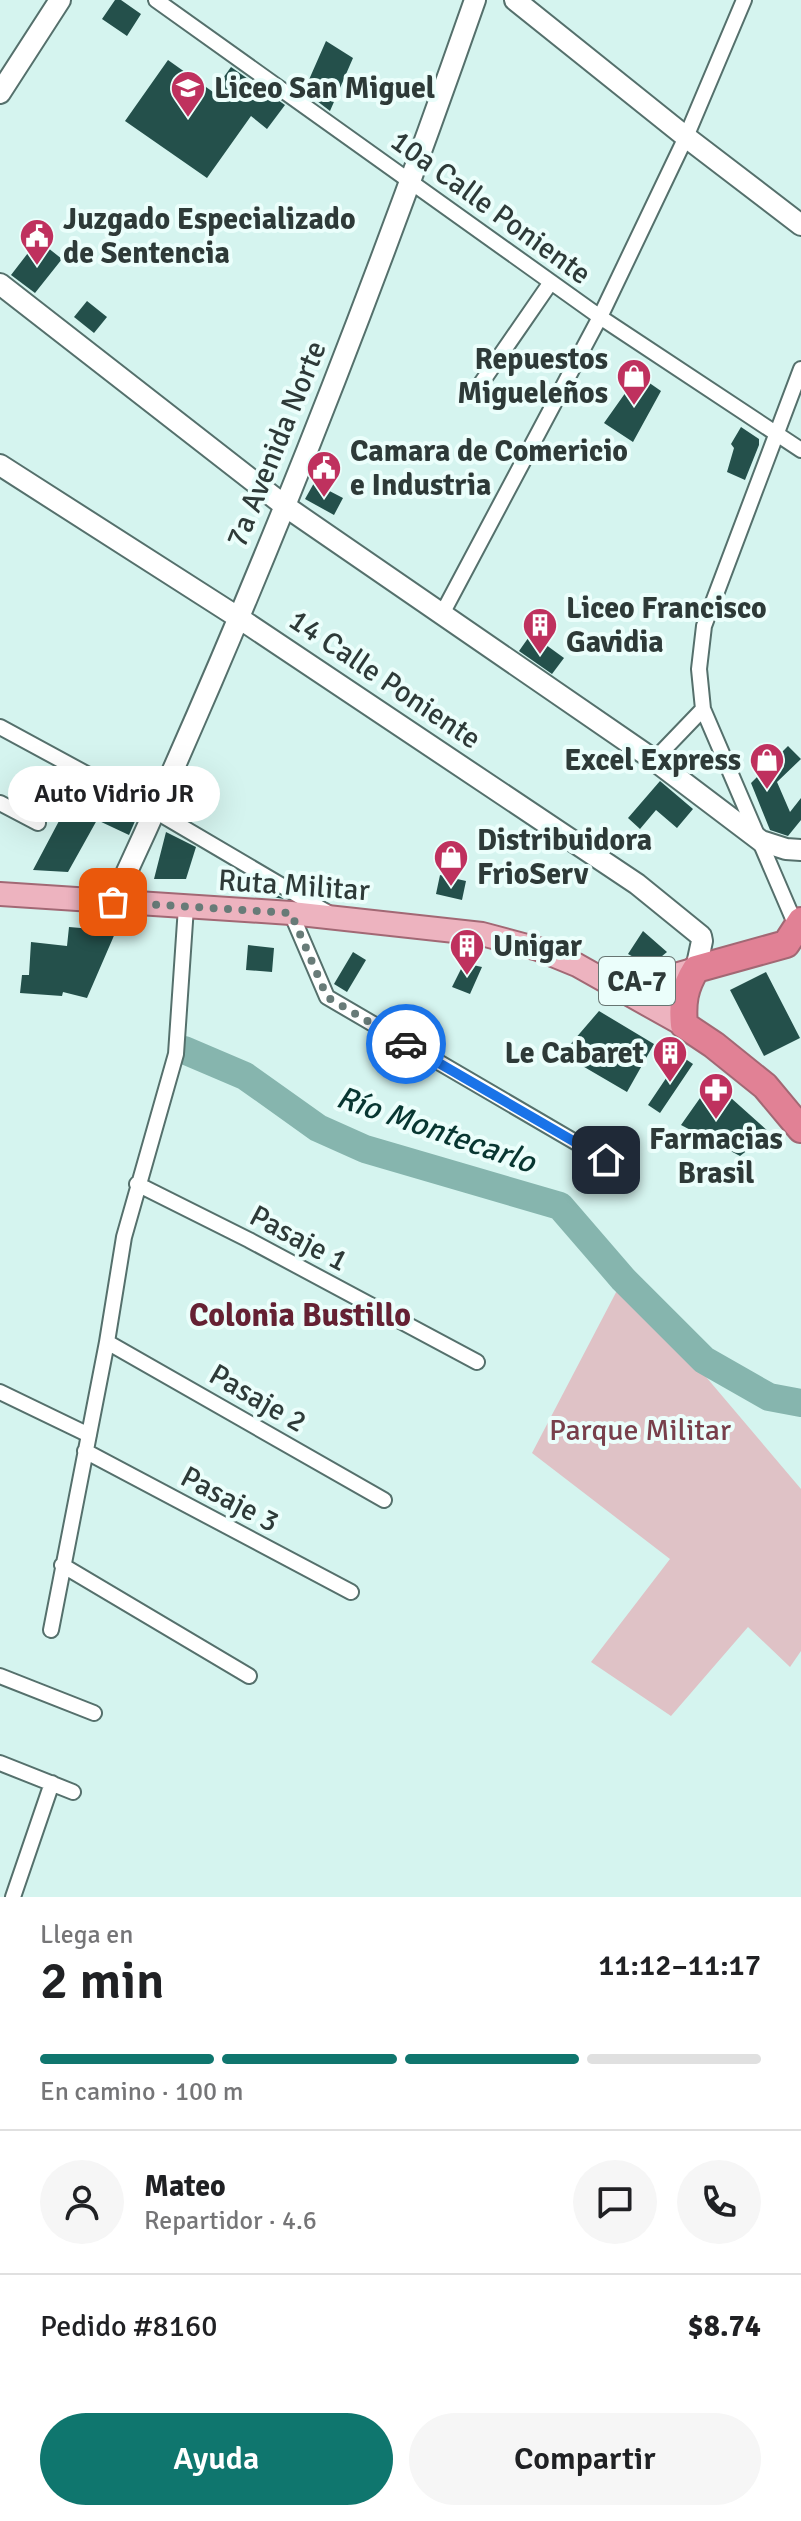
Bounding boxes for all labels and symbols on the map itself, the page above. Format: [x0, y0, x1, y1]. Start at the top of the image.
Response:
school or university icon: Liceo San Miguel [169, 69, 207, 119]
place label: Liceo San Miguel [214, 70, 435, 107]
street label: 10a Calle Poniente [383, 122, 598, 293]
place label: Juzgado Especializado de Sentencia [63, 201, 356, 272]
public building icon: Juzgado Especializado de Sentencia [18, 217, 56, 267]
street label: 7a Avenida Norte [218, 336, 335, 553]
place label: Repuestos Migueleños [457, 341, 608, 412]
shop icon: Repuestos Migueleños [615, 357, 653, 407]
place label: Camara de Comericio e Industria [350, 433, 628, 504]
public building icon: Camara de Comericio e Industria [305, 449, 343, 499]
place label: Liceo Francisco Gavidia [566, 590, 767, 661]
street label: 14 Calle Poniente [282, 602, 488, 757]
building icon: Liceo Francisco Gavidia [521, 606, 559, 656]
shop icon: Excel Express [748, 741, 786, 791]
place label: Excel Express [564, 742, 741, 779]
callout: Auto Vidrio JR [7, 766, 219, 822]
place label: Distribuidora FrioServ [477, 822, 652, 893]
shop icon: Distribuidora FrioServ [432, 838, 470, 888]
street label: Ruta Militar [217, 862, 371, 909]
pin [79, 868, 147, 936]
building icon: Unigar [448, 927, 486, 977]
place label: Unigar [493, 928, 582, 965]
road number: CA-7 [599, 957, 675, 1005]
courier [366, 1004, 446, 1084]
building icon: Le Cabaret [651, 1034, 689, 1084]
place label: Le Cabaret [504, 1035, 644, 1072]
pharmacy icon: Farmacias Brasil [697, 1071, 735, 1121]
water label: Río Montecarlo [332, 1077, 541, 1182]
place label: Farmacias Brasil [649, 1121, 783, 1192]
pin [572, 1126, 640, 1194]
street label: Pasaje 1 [243, 1197, 354, 1280]
district label: Colonia Bustillo [189, 1296, 411, 1335]
street label: Pasaje 2 [203, 1356, 313, 1441]
park label: Parque Militar [549, 1412, 731, 1449]
street label: Pasaje 3 [174, 1458, 285, 1541]

